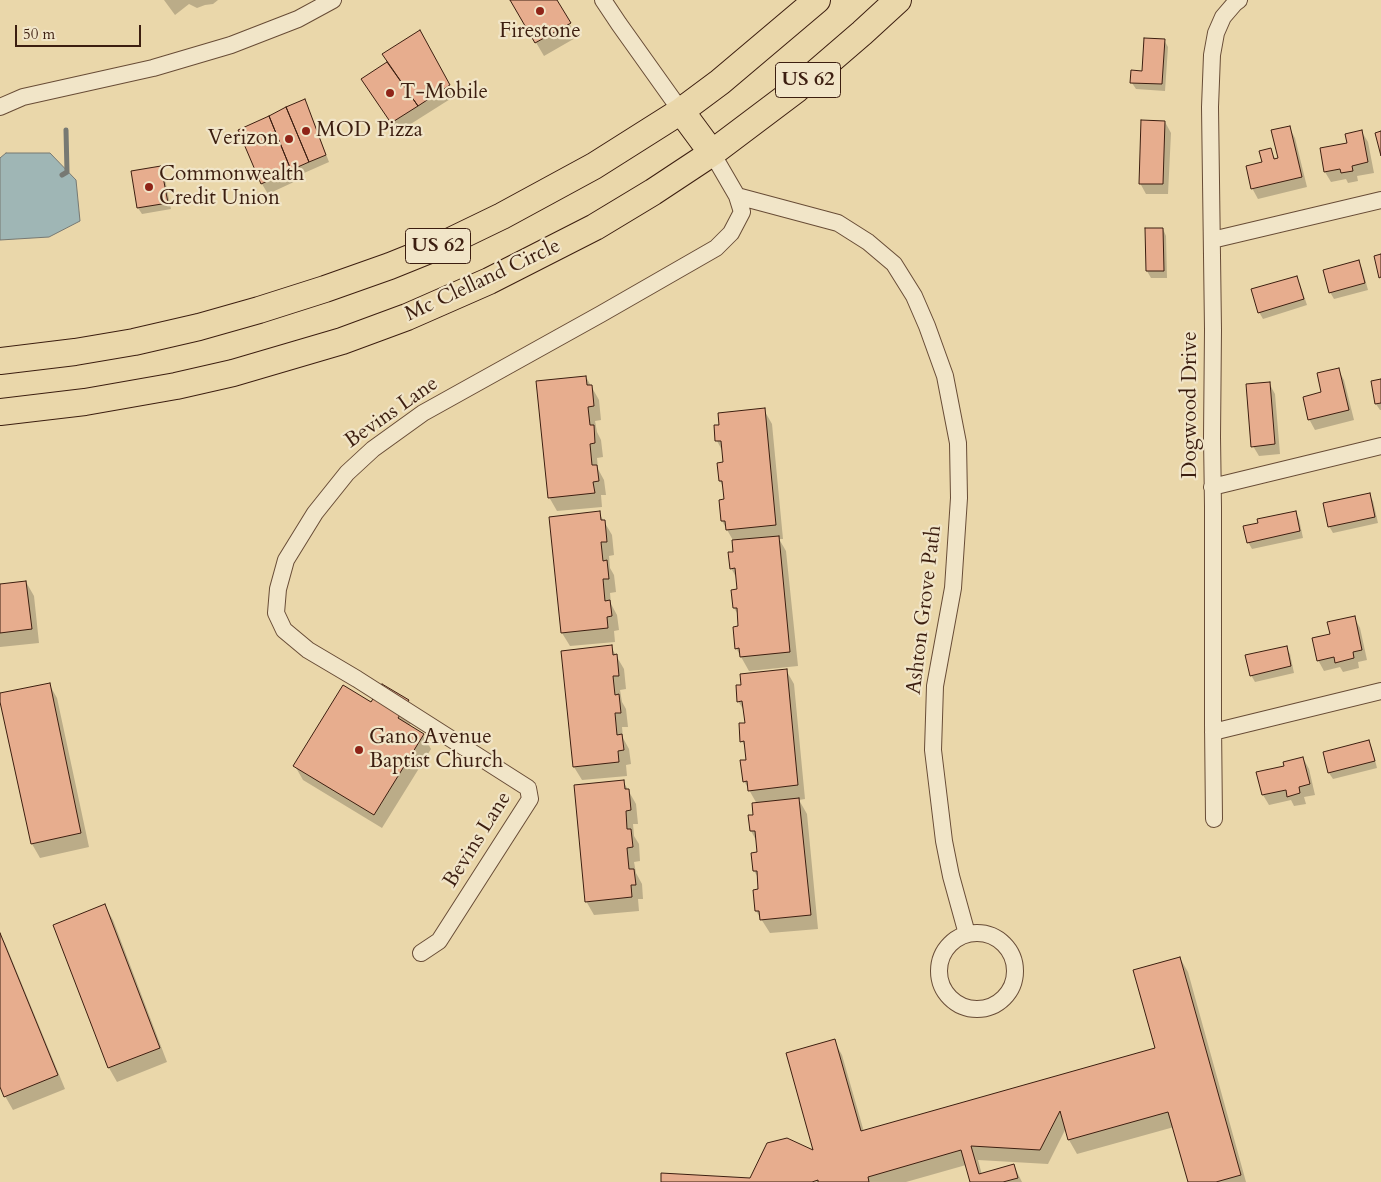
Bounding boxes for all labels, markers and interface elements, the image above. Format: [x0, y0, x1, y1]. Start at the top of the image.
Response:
marker: Firestone [534, 5, 546, 17]
scale bar [18, 15, 144, 47]
place label: Firestone [499, 19, 581, 45]
text: 50 m [23, 24, 55, 44]
road number: US 62 [776, 62, 840, 98]
place label: T-Mobile [400, 80, 488, 106]
marker: T-Mobile [384, 87, 396, 99]
place label: MOD Pizza [316, 118, 423, 144]
marker: MOD Pizza [300, 125, 312, 137]
place label: Verizon [208, 126, 279, 152]
marker: Verizon [283, 133, 295, 145]
place label: Commonwealth Credit Union [159, 162, 304, 212]
marker: Commonwealth Credit Union [143, 181, 155, 193]
road number: US 62 [406, 228, 470, 264]
street label: Mc Clelland Circle [401, 234, 565, 328]
street label: Dogwood Drive [1178, 331, 1204, 479]
street label: Bevins Lane [340, 372, 444, 454]
street label: Ashton Grove Path [902, 524, 948, 696]
place label: Gano Avenue Baptist Church [369, 725, 503, 775]
marker: Gano Avenue Baptist Church [353, 744, 365, 756]
street label: Bevins Lane [439, 787, 517, 893]

